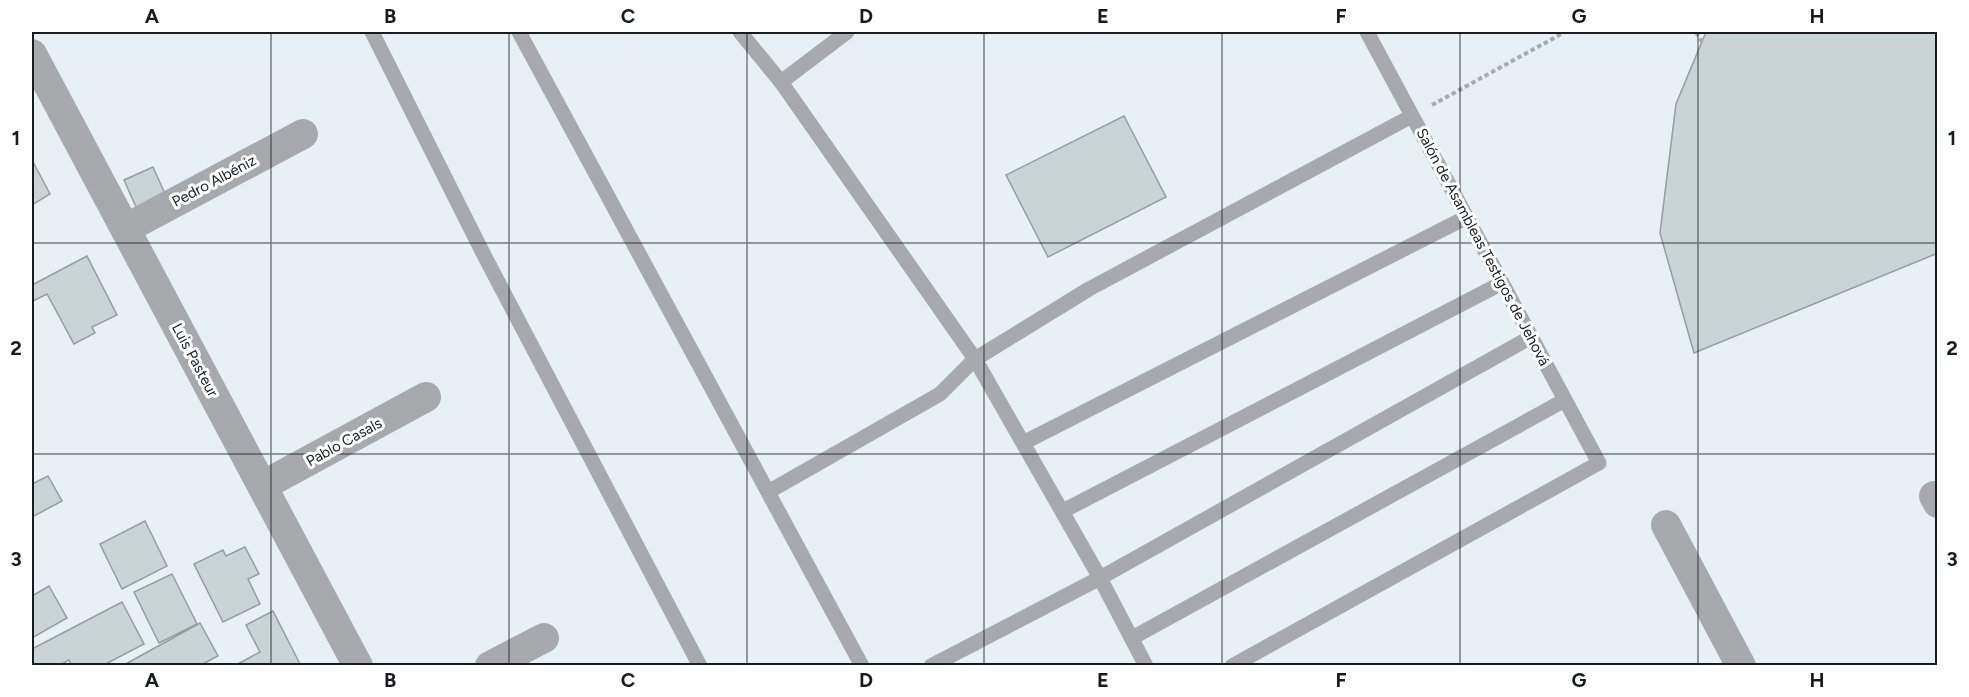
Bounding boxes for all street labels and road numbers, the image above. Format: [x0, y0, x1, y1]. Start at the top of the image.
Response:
street label: Salón de Asambleas Testigos de Jehová [1413, 125, 1553, 369]
street label: Pedro Albéniz [169, 151, 259, 211]
street label: Luis Pasteur [168, 320, 222, 400]
street label: Pablo Casals [303, 414, 385, 470]

